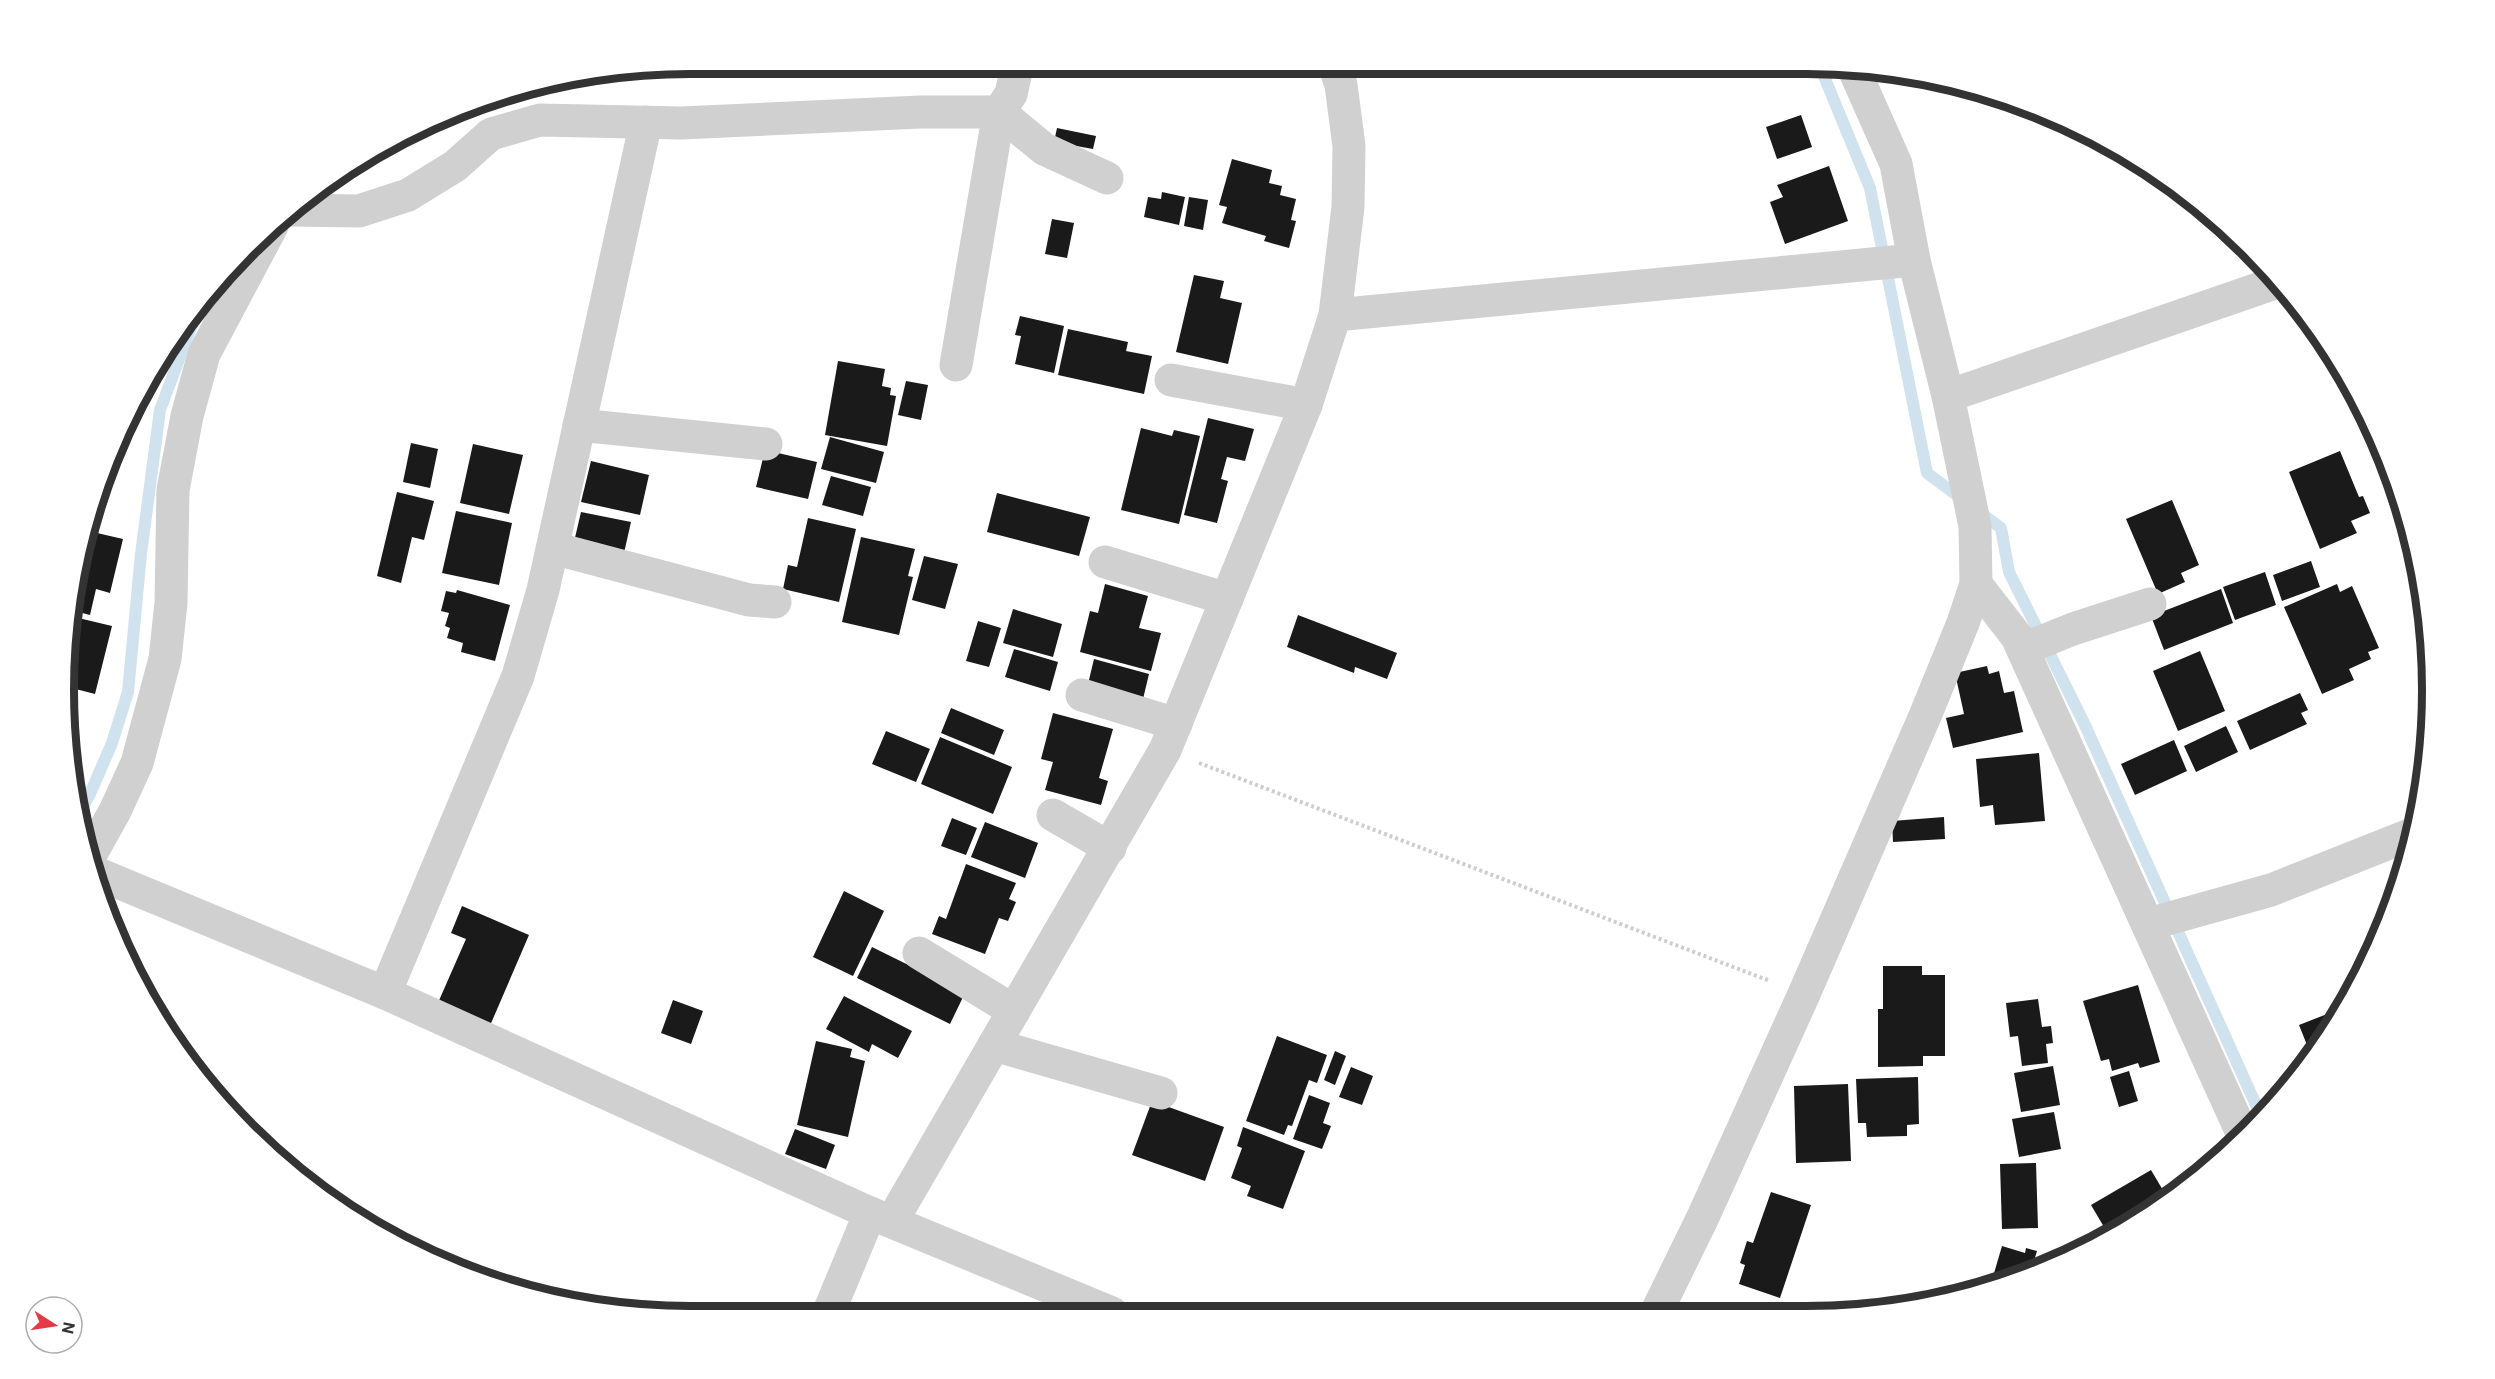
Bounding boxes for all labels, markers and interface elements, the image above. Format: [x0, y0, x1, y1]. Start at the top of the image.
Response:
north arrow [24, 1295, 84, 1355]
text: N [58, 1321, 79, 1336]

